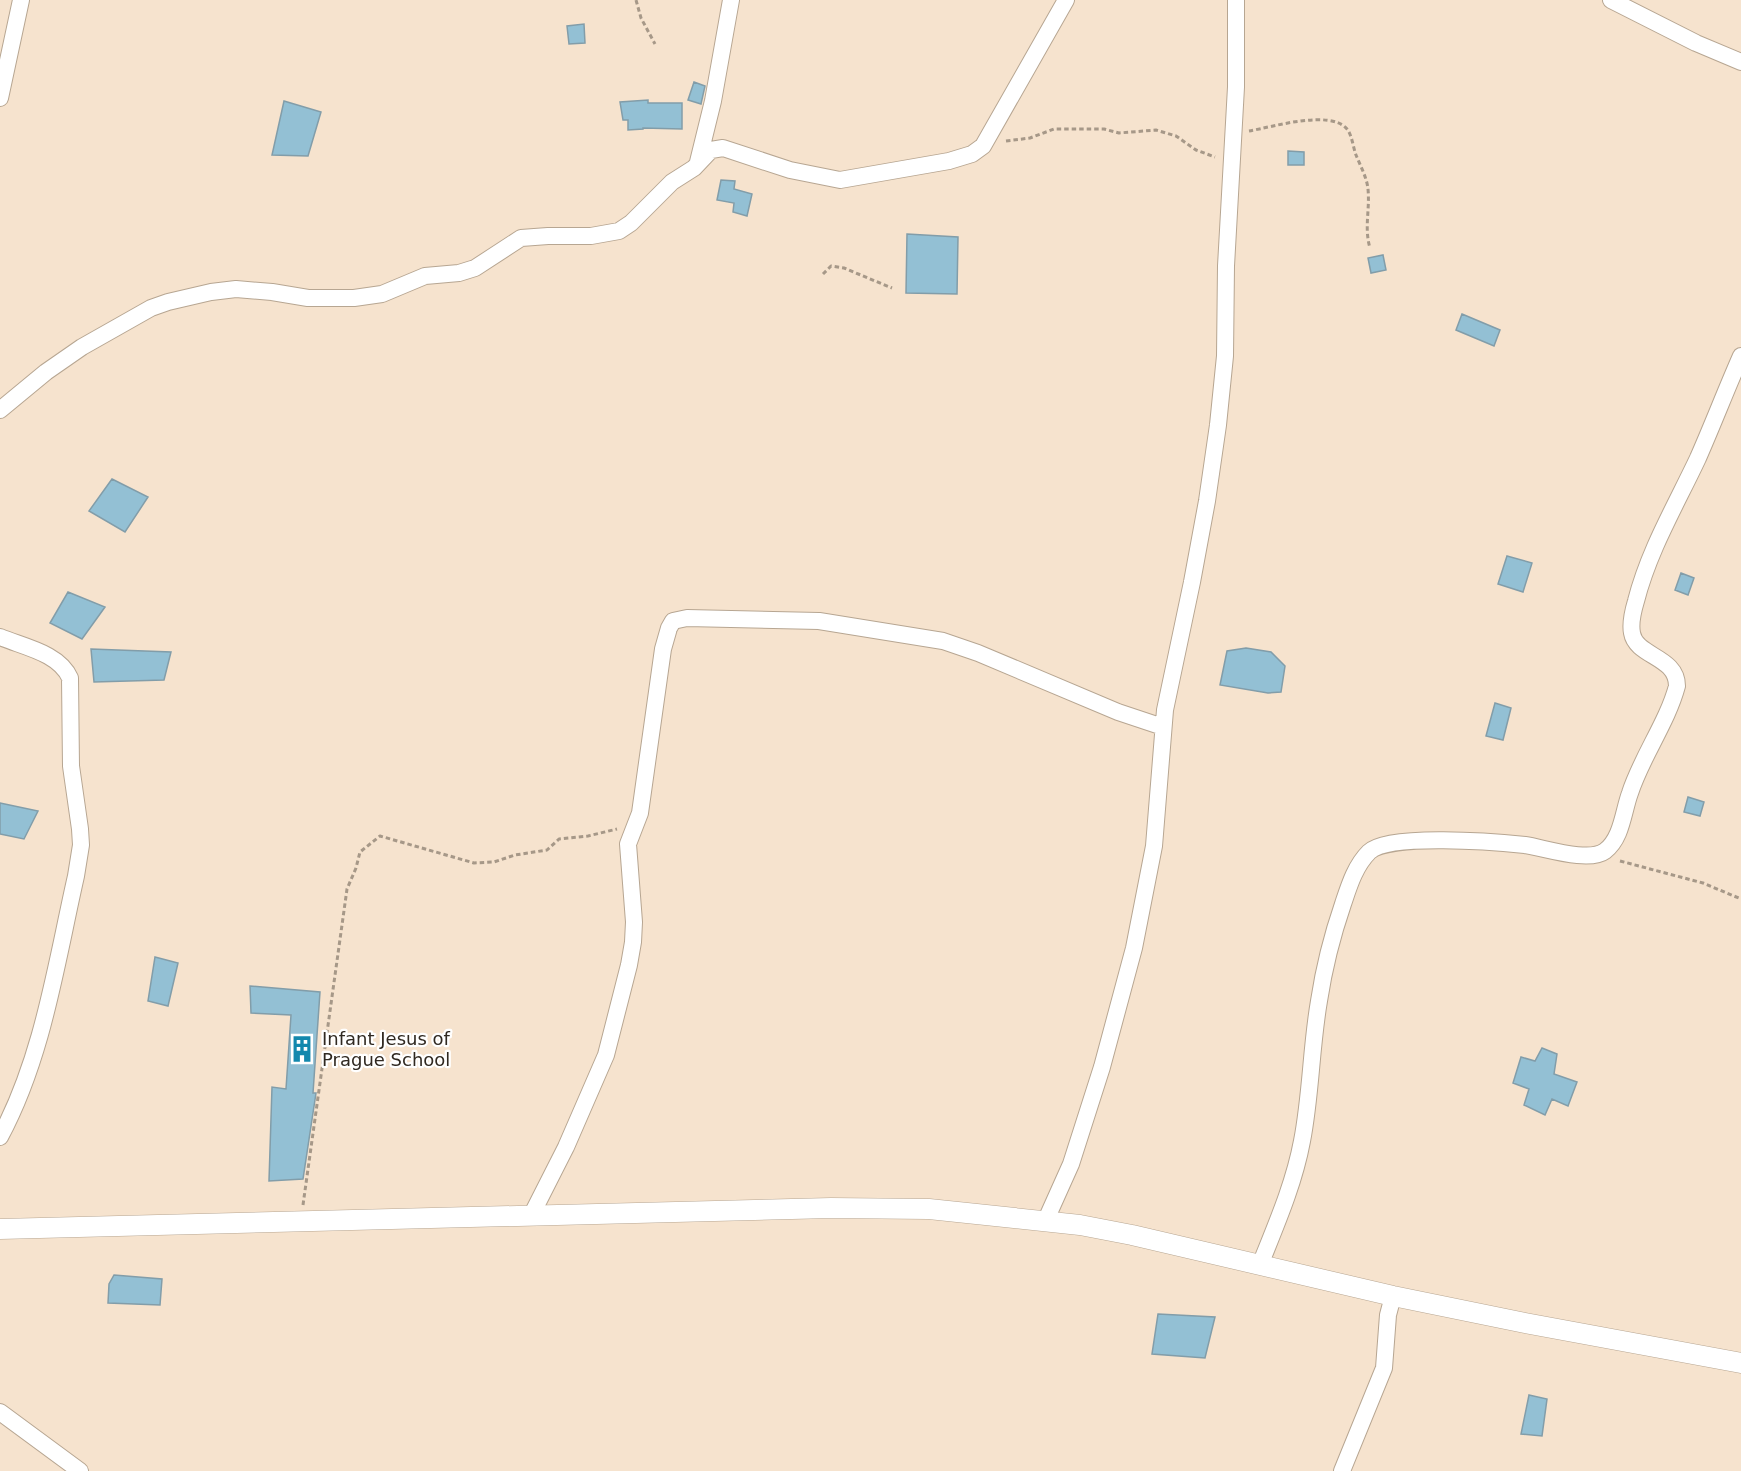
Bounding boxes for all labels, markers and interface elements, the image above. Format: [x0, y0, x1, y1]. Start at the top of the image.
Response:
place label: Infant Jesus of Prague School [322, 1028, 451, 1070]
building icon: Infant Jesus of Prague School [287, 1034, 317, 1064]

